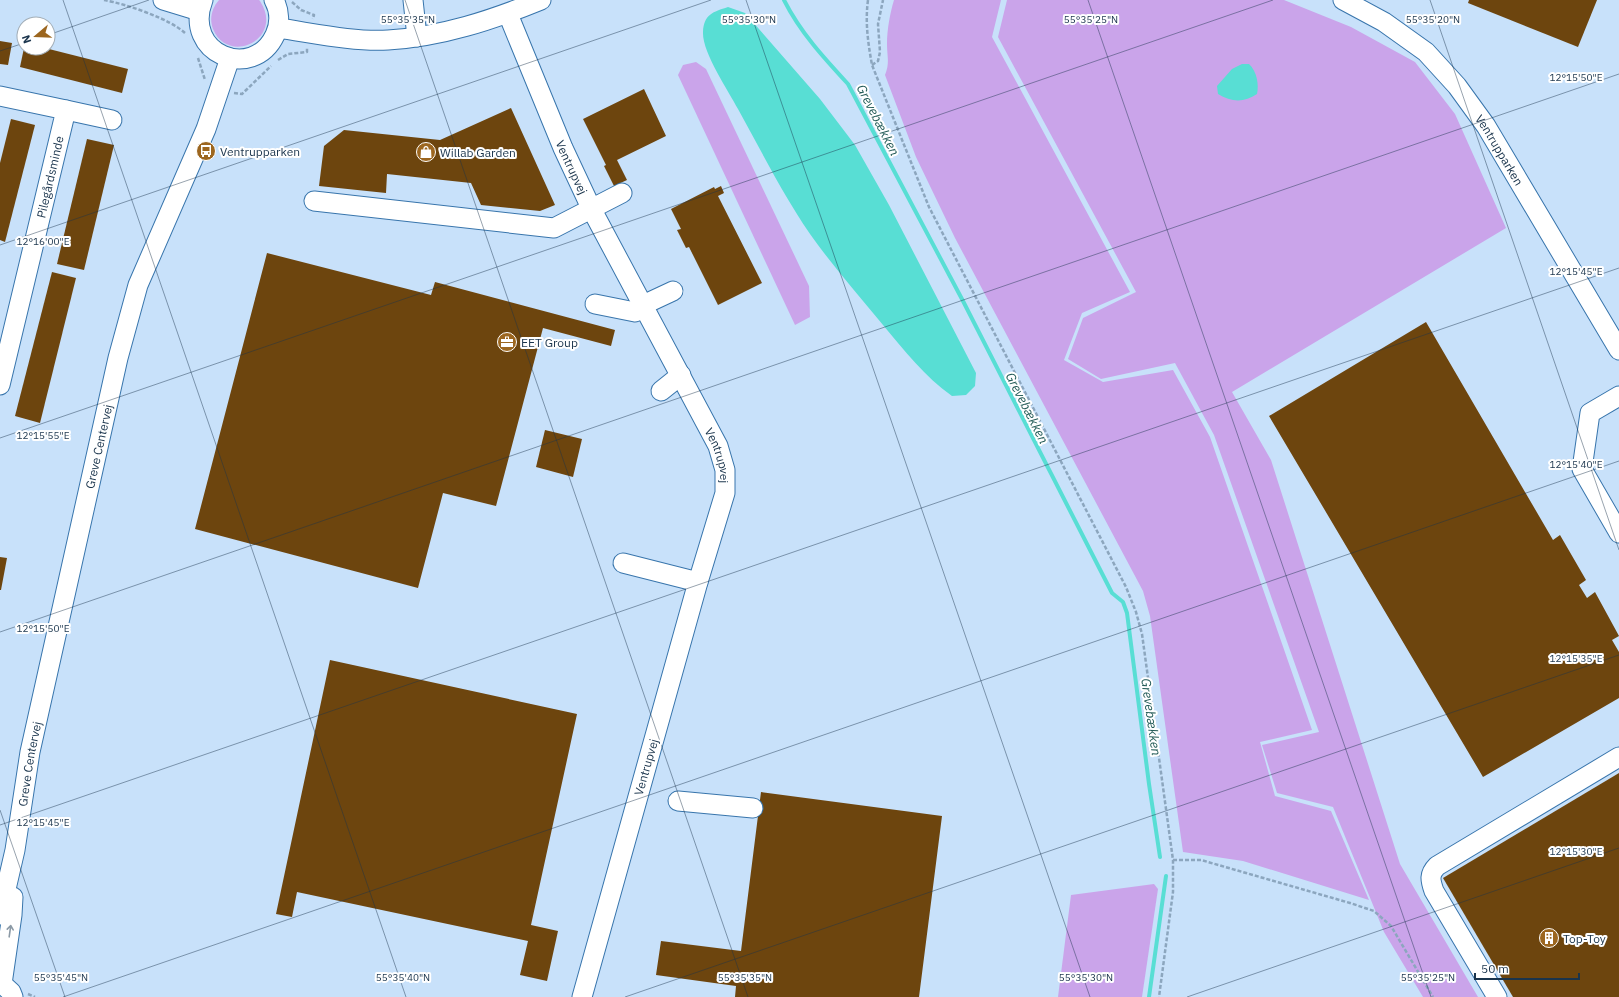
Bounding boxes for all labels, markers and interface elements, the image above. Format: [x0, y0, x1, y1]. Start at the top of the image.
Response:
text: 55°35'35"N [381, 13, 435, 26]
text: 55°35'30"N [722, 13, 776, 26]
text: 55°35'25"N [1064, 13, 1118, 26]
text: 55°35'20"N [1406, 13, 1460, 26]
north arrow [16, 16, 56, 56]
text: N [19, 33, 34, 45]
text: 12°15'50"E [1549, 71, 1603, 84]
water label: Grevebækken [853, 81, 903, 159]
street label: Ventrupparken [1473, 111, 1527, 188]
street label: Pilegårdsminde [33, 134, 67, 220]
street label: Ventrupvej [553, 138, 591, 197]
bus stop icon: Ventrupparken [195, 140, 217, 162]
shop icon: Willab Garden [415, 141, 437, 163]
place label: Ventrupparken [220, 144, 300, 159]
place label: Willab Garden [440, 145, 516, 160]
text: 12°16'00"E [16, 235, 70, 248]
text: 12°15'45"E [1549, 265, 1603, 278]
office icon: EET Group [496, 331, 518, 353]
place label: EET Group [521, 335, 578, 350]
water label: Grevebækken [1002, 369, 1052, 447]
street label: Greve Centervej [82, 403, 115, 490]
street label: Ventrupvej [702, 425, 733, 483]
text: 12°15'55"E [16, 429, 70, 442]
text: 12°15'40"E [1549, 458, 1603, 471]
text: 12°15'50"E [16, 622, 70, 635]
text: 12°15'35"E [1549, 652, 1603, 665]
water label: Grevebækken [1137, 677, 1165, 757]
street label: Greve Centervej [14, 720, 44, 807]
street label: Ventrupvej [631, 737, 661, 797]
text: 12°15'45"E [16, 816, 70, 829]
text: 12°15'30"E [1549, 845, 1603, 858]
one-way arrow [6, 925, 14, 938]
building icon: Top-Toy [1538, 927, 1560, 949]
place label: Top-Toy [1563, 931, 1606, 946]
scale bar [1475, 955, 1579, 981]
text: 50 m [1481, 961, 1509, 976]
text: 55°35'45"N [34, 971, 88, 984]
text: 55°35'40"N [376, 971, 430, 984]
text: 55°35'35"N [718, 971, 772, 984]
text: 55°35'30"N [1059, 971, 1113, 984]
text: 55°35'25"N [1401, 971, 1455, 984]

